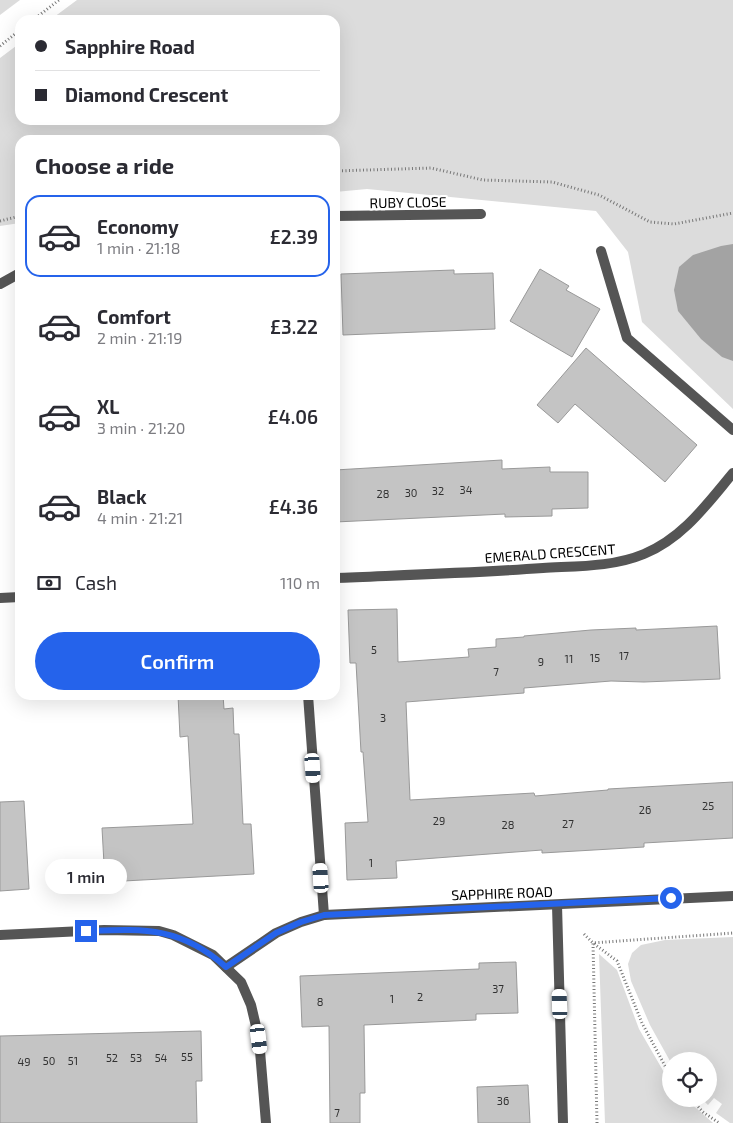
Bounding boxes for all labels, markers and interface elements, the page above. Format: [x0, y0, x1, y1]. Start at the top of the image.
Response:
text: Sapphire Road [65, 35, 195, 58]
text: Diamond Crescent [65, 83, 228, 106]
text: Choose a ride [35, 152, 174, 178]
street label: RUBY CLOSE [369, 193, 447, 211]
icon: car [37, 214, 82, 259]
text: Economy [97, 215, 179, 238]
text: £2.39 [270, 225, 318, 248]
text: 1 min · 21:18 [97, 238, 180, 257]
icon: car [37, 304, 82, 349]
text: Comfort [97, 305, 171, 328]
text: £3.22 [270, 315, 318, 338]
text: 2 min · 21:19 [97, 328, 182, 347]
icon: car [37, 394, 82, 439]
text: XL [97, 395, 119, 418]
text: £4.06 [268, 405, 318, 428]
text: 3 min · 21:20 [97, 418, 185, 437]
house number: 34 [460, 483, 473, 496]
icon: car [37, 484, 82, 529]
house number: 32 [432, 484, 444, 497]
text: Black [97, 485, 147, 508]
house number: 30 [405, 486, 417, 499]
house number: 28 [377, 487, 389, 500]
text: £4.36 [269, 495, 318, 518]
text: 4 min · 21:21 [97, 508, 183, 527]
street label: EMERALD CRESCENT [484, 540, 616, 566]
icon: cash [35, 569, 63, 597]
text: Cash [75, 571, 117, 594]
text: 110 m [280, 573, 320, 592]
button: Confirm [35, 632, 320, 690]
house number: 5 [371, 643, 377, 656]
house number: 17 [619, 649, 629, 662]
house number: 15 [590, 651, 600, 664]
house number: 11 [565, 652, 573, 665]
house number: 9 [538, 655, 544, 668]
house number: 7 [493, 665, 499, 678]
house number: 3 [380, 711, 386, 724]
car [304, 753, 321, 783]
house number: 25 [702, 799, 714, 812]
house number: 26 [639, 803, 651, 816]
house number: 29 [433, 814, 445, 827]
house number: 27 [562, 817, 574, 830]
house number: 28 [502, 818, 514, 831]
house number: 1 [369, 856, 373, 869]
callout: 1 min [45, 858, 127, 894]
car [312, 863, 329, 893]
text: 1 min [67, 867, 105, 886]
street label: SAPPHIRE ROAD [451, 883, 553, 903]
route start [660, 887, 682, 909]
route end [75, 920, 97, 942]
house number: 37 [492, 982, 504, 995]
car [551, 989, 568, 1019]
house number: 2 [417, 990, 423, 1003]
house number: 1 [390, 992, 394, 1005]
house number: 8 [317, 995, 323, 1008]
car [249, 1023, 268, 1055]
house number: 55 [181, 1050, 193, 1063]
house number: 52 [106, 1051, 118, 1064]
house number: 53 [130, 1051, 142, 1064]
house number: 54 [155, 1051, 168, 1064]
map controls [662, 1052, 717, 1107]
button: locate [662, 1052, 717, 1107]
house number: 50 [43, 1054, 55, 1067]
house number: 51 [68, 1054, 78, 1067]
house number: 49 [17, 1055, 31, 1068]
house number: 36 [497, 1094, 509, 1107]
house number: 7 [334, 1106, 340, 1119]

